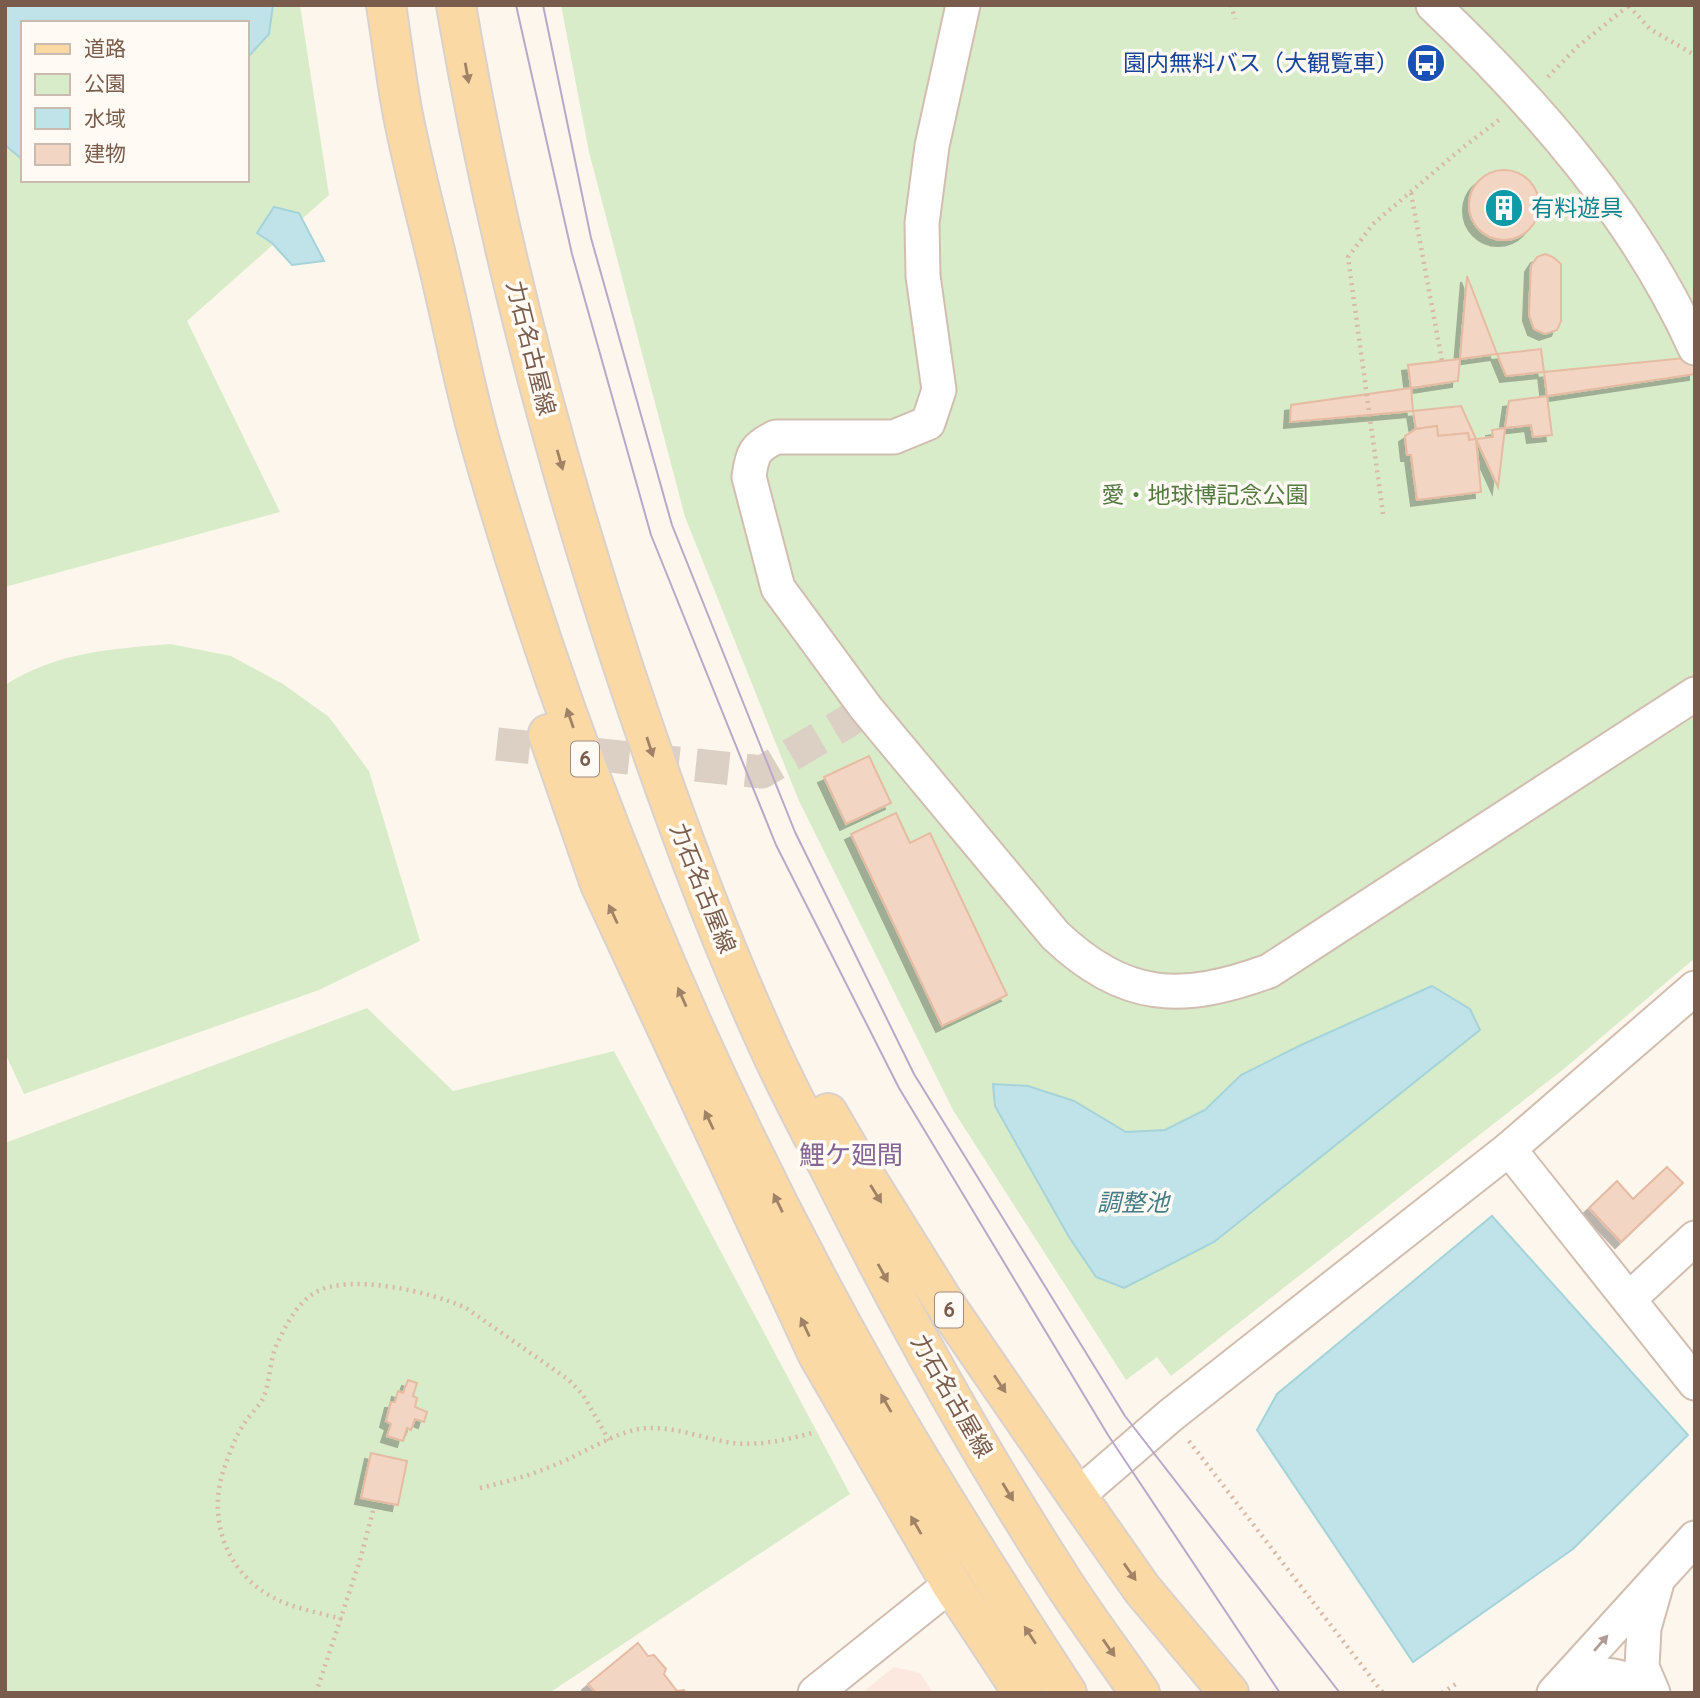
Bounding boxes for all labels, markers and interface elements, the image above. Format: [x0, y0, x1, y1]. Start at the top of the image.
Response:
legend [21, 21, 248, 182]
text: 道路 [84, 35, 126, 61]
bus stop icon: 園内無料バス（大観覧車） [1405, 42, 1447, 84]
place label: 園内無料バス（大観覧車） [1123, 48, 1399, 77]
one-way arrow [462, 62, 473, 84]
text: 公園 [84, 70, 126, 96]
text: 水域 [84, 105, 126, 131]
text: 建物 [84, 140, 126, 166]
building icon: 有料遊具 [1483, 187, 1525, 229]
place label: 有料遊具 [1531, 193, 1623, 222]
street label: 力石名古屋線 [501, 277, 562, 418]
one-way arrow [555, 450, 566, 472]
park label: 愛・地球博記念公園 [1102, 480, 1309, 509]
one-way arrow [564, 707, 575, 728]
one-way arrow [645, 737, 656, 758]
road number: 6 [571, 742, 599, 776]
street label: 力石名古屋線 [664, 818, 743, 957]
one-way arrow [607, 904, 619, 924]
one-way arrow [676, 987, 688, 1007]
one-way arrow [703, 1110, 714, 1131]
district label: 鯉ケ廻間 [799, 1138, 903, 1171]
one-way arrow [870, 1184, 883, 1204]
water label: 調整池 [1097, 1187, 1171, 1217]
one-way arrow [773, 1193, 784, 1213]
one-way arrow [877, 1264, 889, 1283]
road number: 6 [935, 1292, 963, 1328]
one-way arrow [799, 1317, 811, 1337]
street label: 力石名古屋線 [905, 1329, 999, 1463]
one-way arrow [993, 1375, 1006, 1394]
one-way arrow [880, 1394, 892, 1413]
one-way arrow [1002, 1482, 1014, 1501]
one-way arrow [910, 1515, 922, 1534]
one-way arrow [1123, 1563, 1137, 1581]
one-way arrow [1023, 1626, 1036, 1645]
one-way arrow [1592, 1634, 1608, 1651]
one-way arrow [1102, 1639, 1116, 1657]

